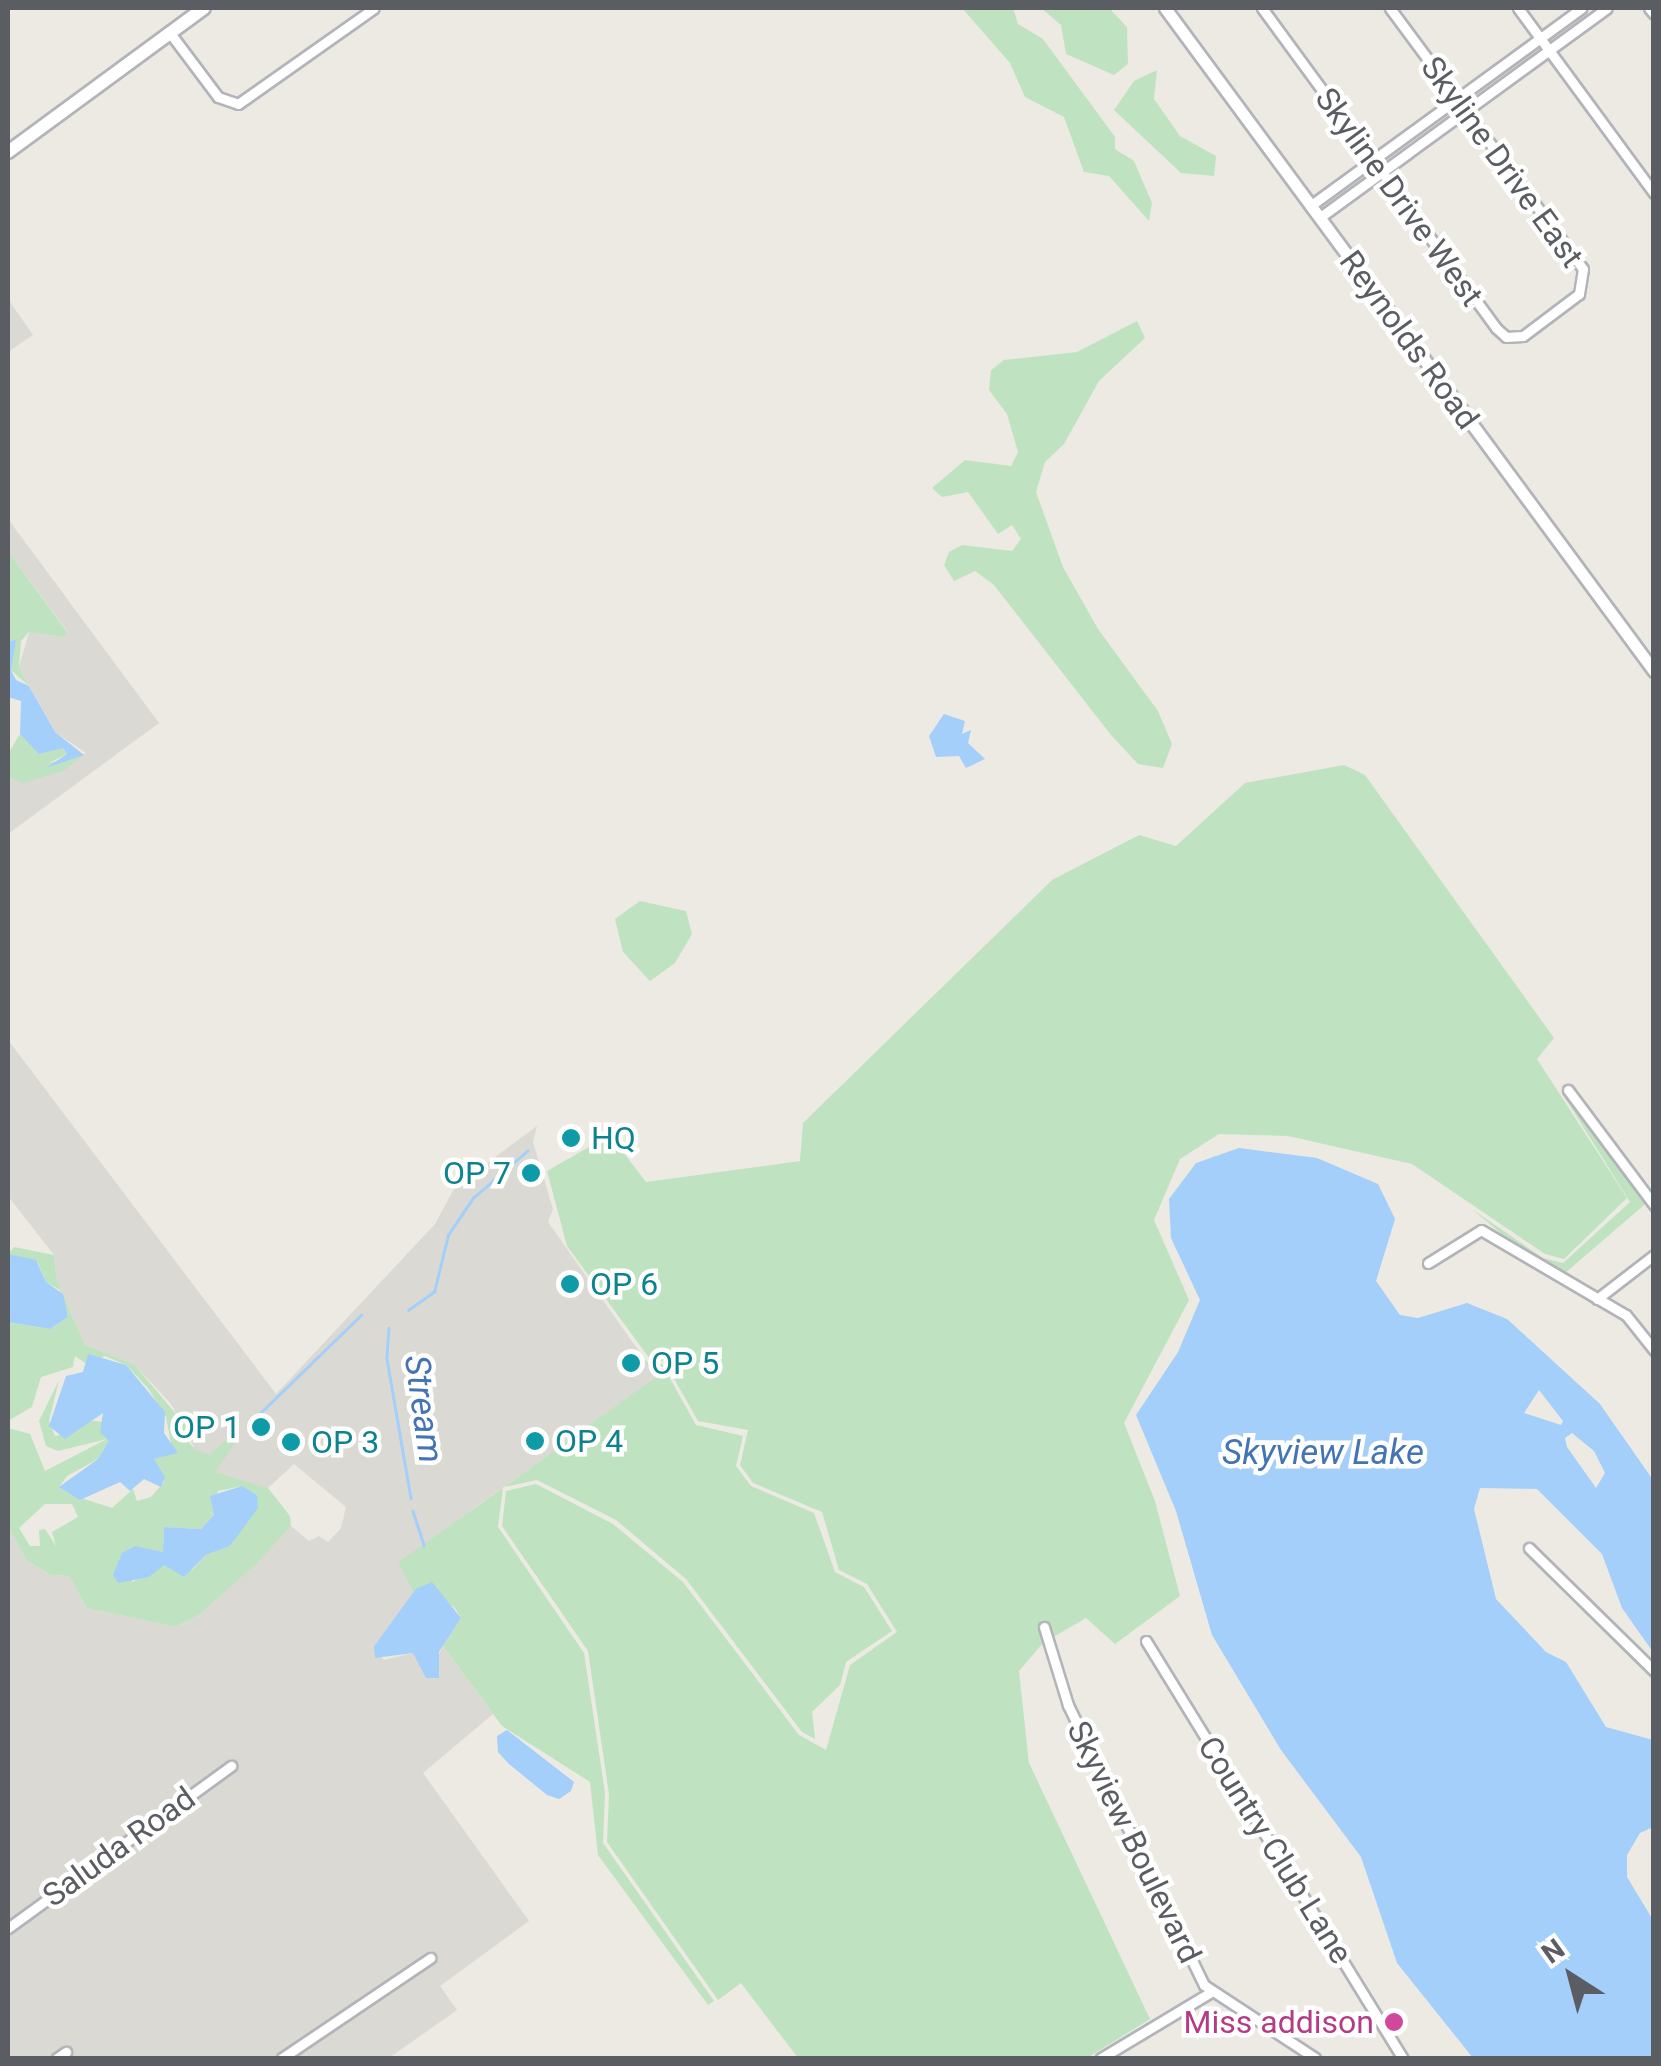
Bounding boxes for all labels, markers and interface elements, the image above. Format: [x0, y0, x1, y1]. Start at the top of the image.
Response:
street label: Skyline Drive East [1413, 49, 1591, 275]
street label: Skyline Drive West [1307, 80, 1491, 314]
street label: Reynolds Road [1331, 243, 1487, 437]
place label: HQ [591, 1119, 636, 1157]
marker: HQ [560, 1127, 582, 1149]
place label: OP 7 [443, 1154, 511, 1192]
marker: OP 7 [520, 1162, 542, 1184]
place label: OP 6 [590, 1265, 658, 1303]
marker: OP 6 [559, 1273, 581, 1295]
place label: OP 5 [651, 1344, 719, 1382]
water label: Stream [395, 1352, 451, 1466]
marker: OP 5 [620, 1352, 642, 1374]
place label: OP 1 [173, 1408, 241, 1446]
marker: OP 1 [250, 1416, 272, 1438]
place label: OP 4 [555, 1422, 623, 1460]
place label: OP 3 [311, 1423, 379, 1461]
marker: OP 4 [524, 1430, 546, 1452]
marker: OP 3 [280, 1431, 302, 1453]
water label: Skyview Lake [1222, 1432, 1424, 1474]
street label: Skyview Boulevard [1059, 1715, 1209, 1969]
street label: Country Club Lane [1190, 1729, 1360, 1971]
street label: Saluda Road [35, 1779, 203, 1915]
north arrow [1521, 1926, 1621, 2026]
text: N [1535, 1932, 1571, 1970]
place label: Miss addison [1184, 2003, 1374, 2041]
marker: Miss addison [1383, 2011, 1405, 2033]

